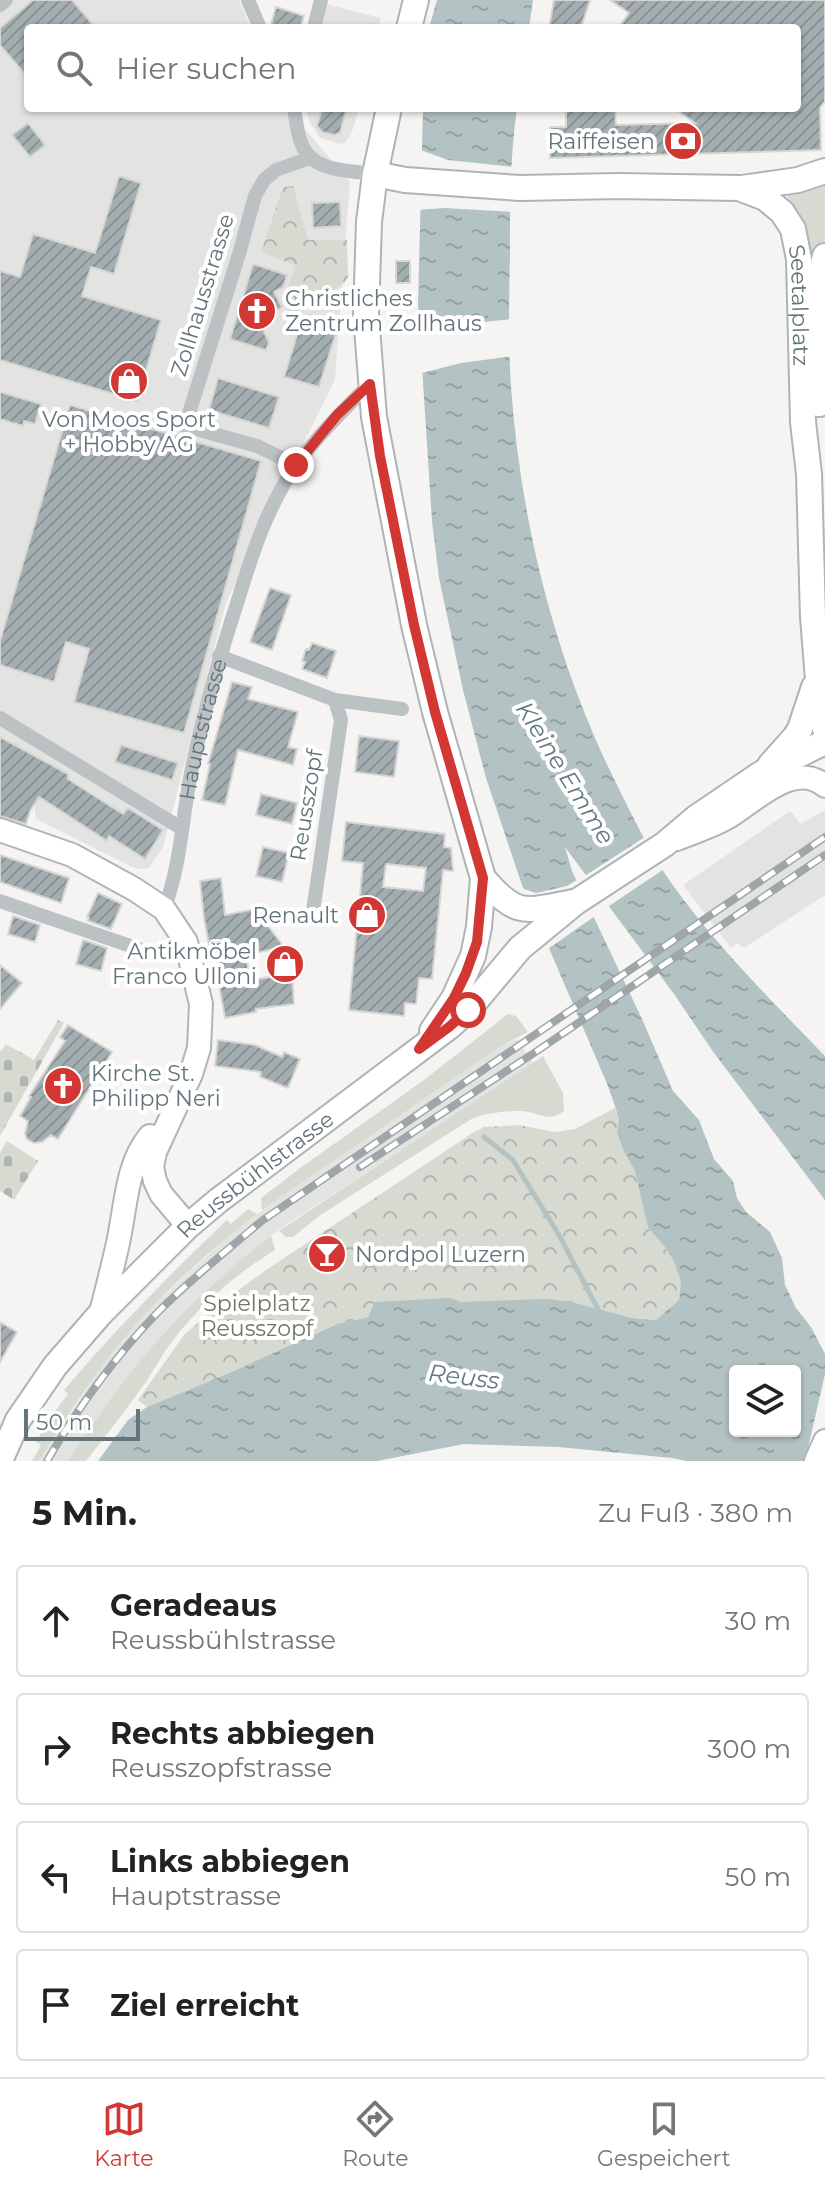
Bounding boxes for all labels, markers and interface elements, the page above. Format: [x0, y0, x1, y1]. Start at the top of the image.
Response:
search box [24, 24, 801, 112]
icon: search [52, 46, 96, 90]
text: Hier suchen [116, 50, 297, 87]
bank icon: Raiffeisen [662, 120, 704, 162]
place label: Raiffeisen [547, 128, 655, 155]
street label: Zollhausstrasse [165, 211, 240, 380]
street label: Seetalplatz [782, 242, 815, 366]
place label: Christliches Zentrum Zollhaus [285, 285, 482, 337]
church icon: Christliches Zentrum Zollhaus [236, 290, 278, 332]
shop icon: Von Moos Sport + Hobby AG [108, 360, 150, 402]
place label: Von Moos Sport + Hobby AG [42, 406, 216, 458]
route end [278, 447, 314, 483]
street label: Hauptstrasse [174, 655, 233, 802]
water label: Kleine Emme [510, 696, 621, 850]
street label: Reusszopf [284, 746, 329, 863]
shop icon: Renault [346, 894, 388, 936]
place label: Renault [253, 902, 339, 929]
place label: Antikmöbel Franco Ulloni [112, 938, 257, 990]
shop icon: Antikmöbel Franco Ulloni [264, 943, 306, 985]
route start [450, 992, 486, 1028]
place label: Kirche St. Philipp Neri [91, 1060, 221, 1112]
church icon: Kirche St. Philipp Neri [42, 1065, 84, 1107]
street label: Reussbühlstrasse [171, 1106, 339, 1244]
bar icon: Nordpol Luzern [306, 1233, 348, 1275]
place label: Nordpol Luzern [355, 1241, 526, 1268]
park label: Spielplatz Reusszopf [201, 1290, 315, 1342]
water label: Reuss [427, 1358, 502, 1395]
map controls [729, 1365, 801, 1437]
button: layers [729, 1365, 801, 1437]
scale bar [24, 1405, 140, 1441]
text: 50 m [36, 1409, 92, 1436]
text: 5 Min. [32, 1492, 137, 1534]
text: Zu Fuß · 380 m [598, 1497, 793, 1529]
text: Geradeaus [110, 1587, 277, 1624]
icon: ahead [34, 1599, 78, 1643]
text: 30 m [725, 1605, 791, 1637]
text: Reussbühlstrasse [110, 1624, 336, 1656]
text: Rechts abbiegen [110, 1715, 375, 1752]
icon: right [34, 1727, 78, 1771]
text: 300 m [708, 1733, 791, 1765]
text: Reusszopfstrasse [110, 1752, 332, 1784]
text: Links abbiegen [110, 1843, 350, 1880]
icon: left [34, 1855, 78, 1899]
text: 50 m [725, 1861, 791, 1893]
text: Hauptstrasse [110, 1880, 281, 1912]
icon: arrive [34, 1983, 78, 2027]
text: Ziel erreicht [110, 1987, 299, 2024]
tab: Karte [94, 2097, 154, 2172]
tab: Route [342, 2097, 408, 2172]
tab: Gespeichert [597, 2097, 731, 2172]

